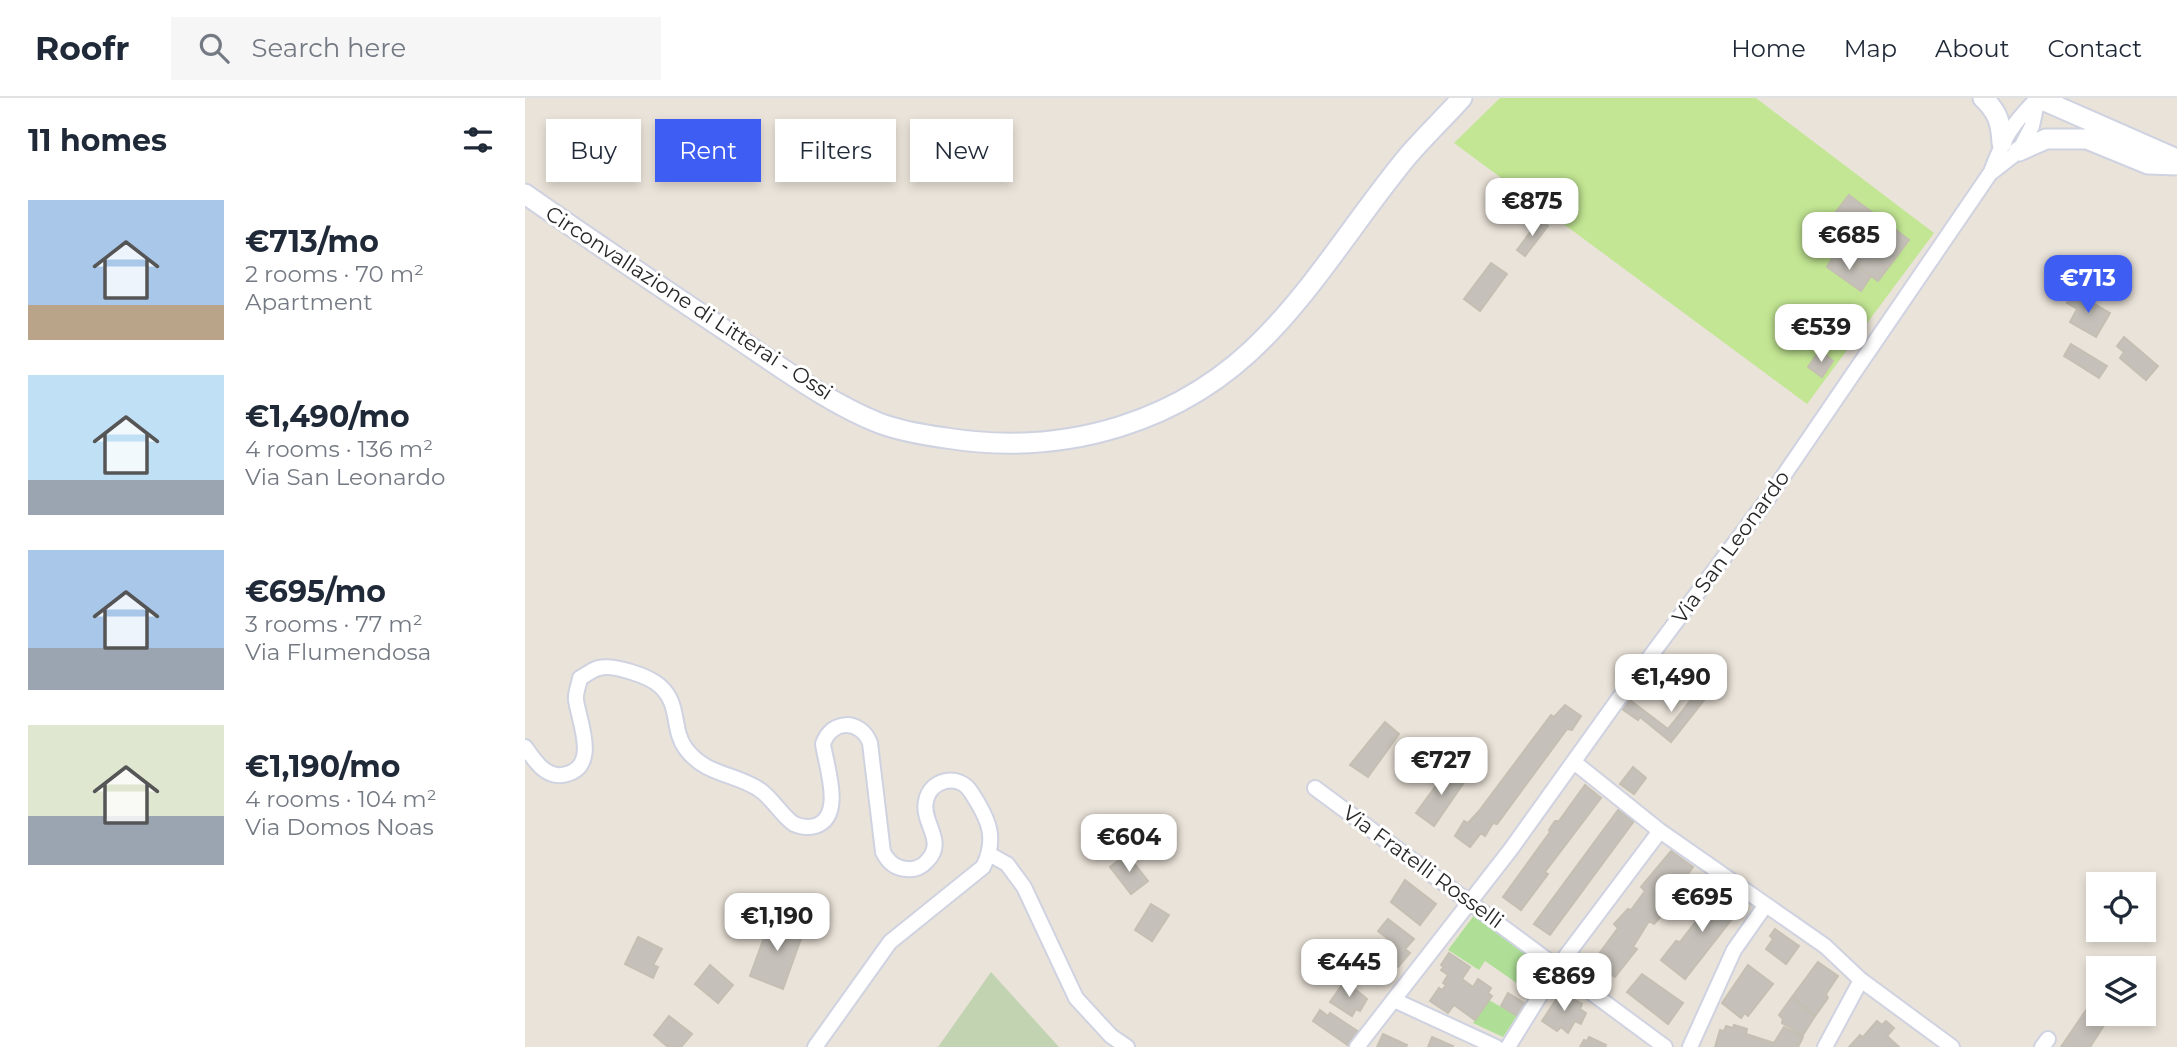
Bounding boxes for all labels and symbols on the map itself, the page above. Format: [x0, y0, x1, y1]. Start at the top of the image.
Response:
pin: €875 [1491, 178, 1573, 238]
street label: Circonvallazione di Litterai - Ossi [541, 200, 837, 405]
pin: €685 [1808, 212, 1890, 272]
pin: €713 [2047, 256, 2129, 315]
pin: €539 [1780, 304, 1862, 364]
street label: Via San Leonardo [1667, 465, 1795, 628]
pin: €1,490 [1614, 654, 1728, 714]
pin: €727 [1400, 738, 1482, 797]
street label: Via Fratelli Rosselli [1338, 800, 1509, 933]
pin: €604 [1088, 814, 1170, 874]
pin: €695 [1661, 874, 1743, 934]
pin: €1,190 [720, 894, 834, 953]
pin: €445 [1308, 940, 1390, 999]
pin: €869 [1523, 954, 1605, 1013]

